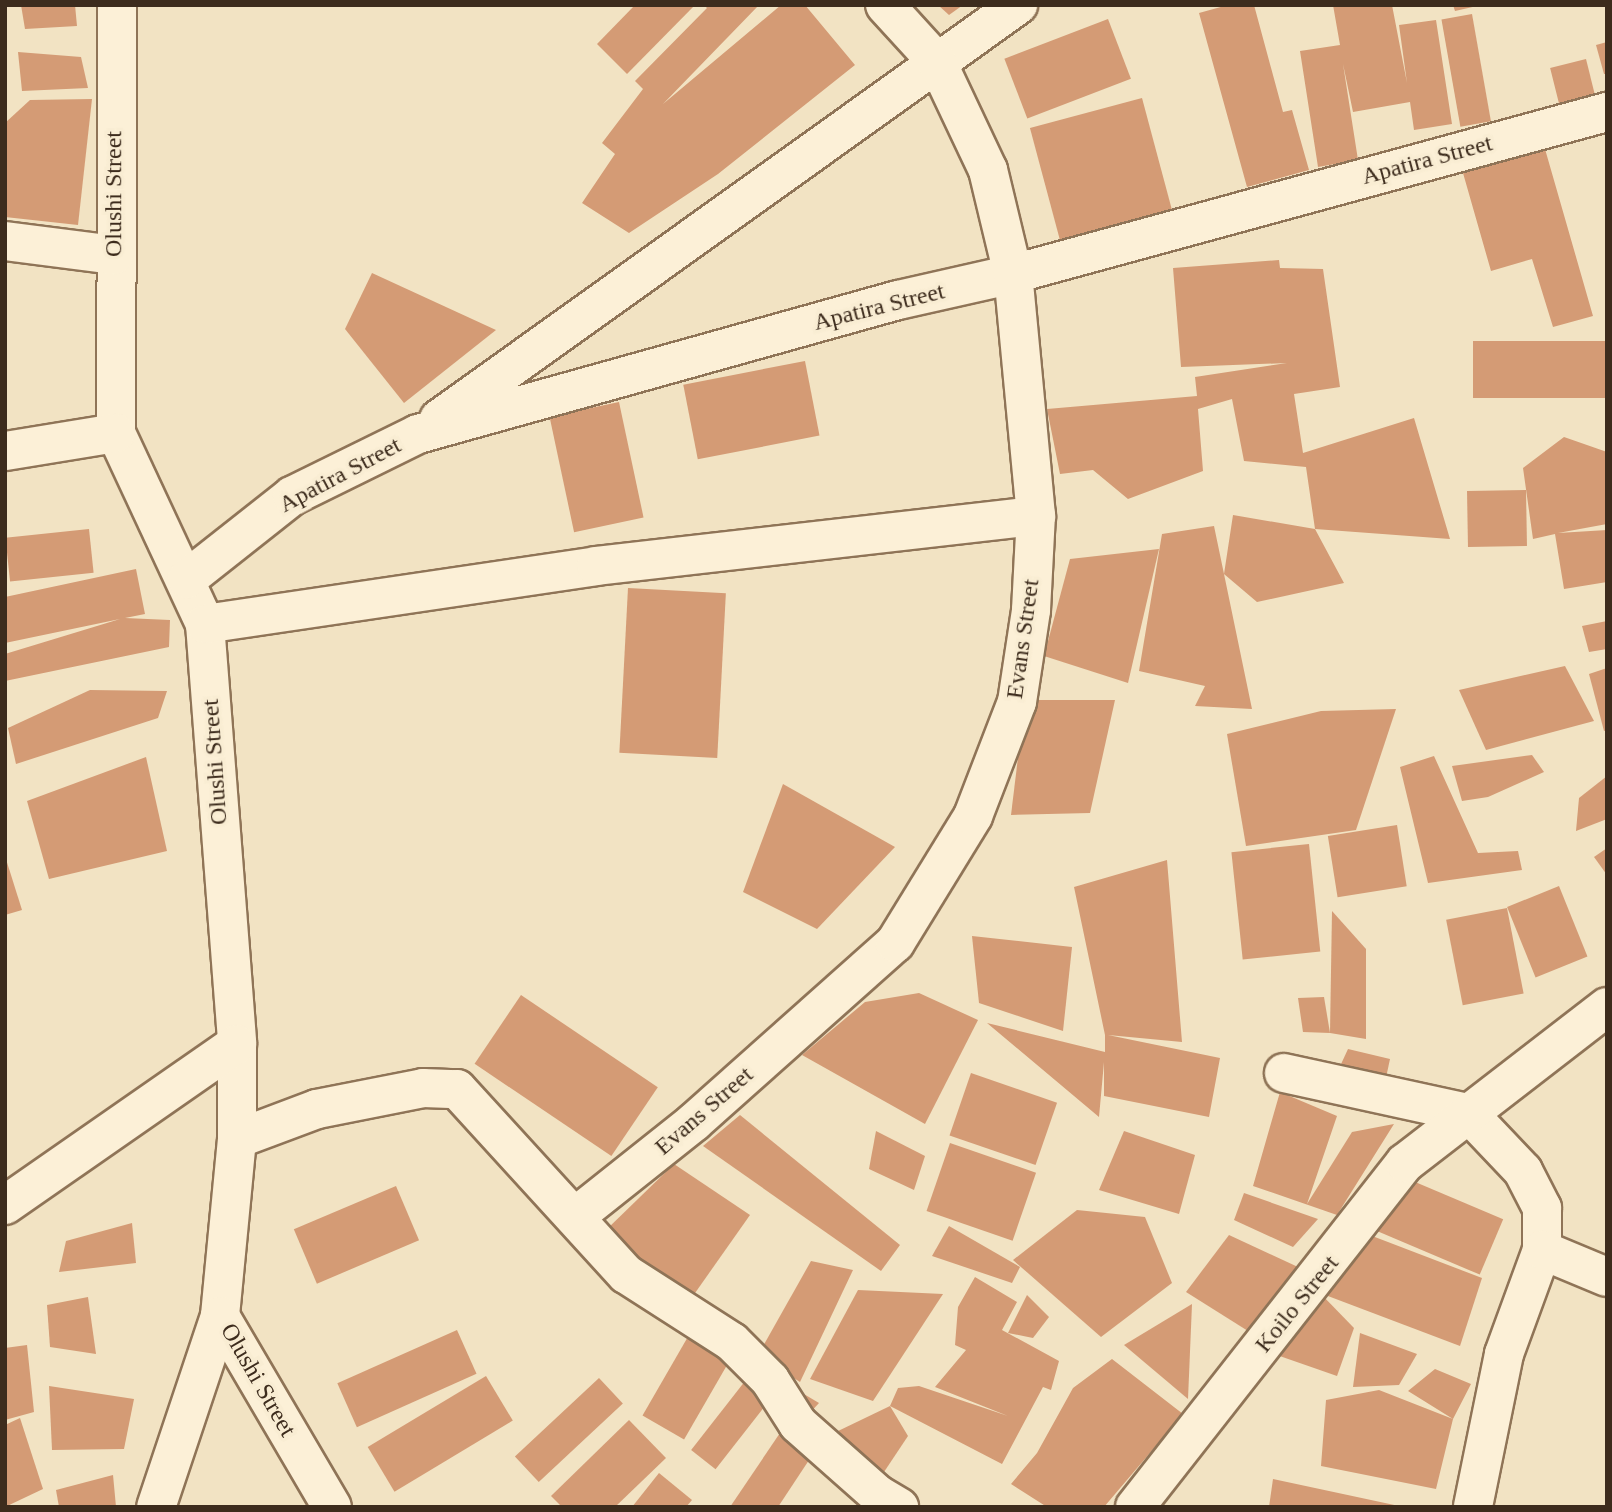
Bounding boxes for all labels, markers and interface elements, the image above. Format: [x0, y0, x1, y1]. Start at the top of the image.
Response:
street label: Apatira Street [1359, 129, 1495, 191]
street label: Olushi Street [100, 131, 128, 257]
street label: Apatira Street [811, 277, 947, 337]
street label: Apatira Street [274, 431, 406, 519]
street label: Evans Street [1000, 577, 1046, 701]
street label: Olushi Street [196, 698, 234, 826]
street label: Evans Street [649, 1061, 759, 1161]
street label: Koilo Street [1249, 1250, 1345, 1358]
street label: Olushi Street [214, 1318, 302, 1442]

